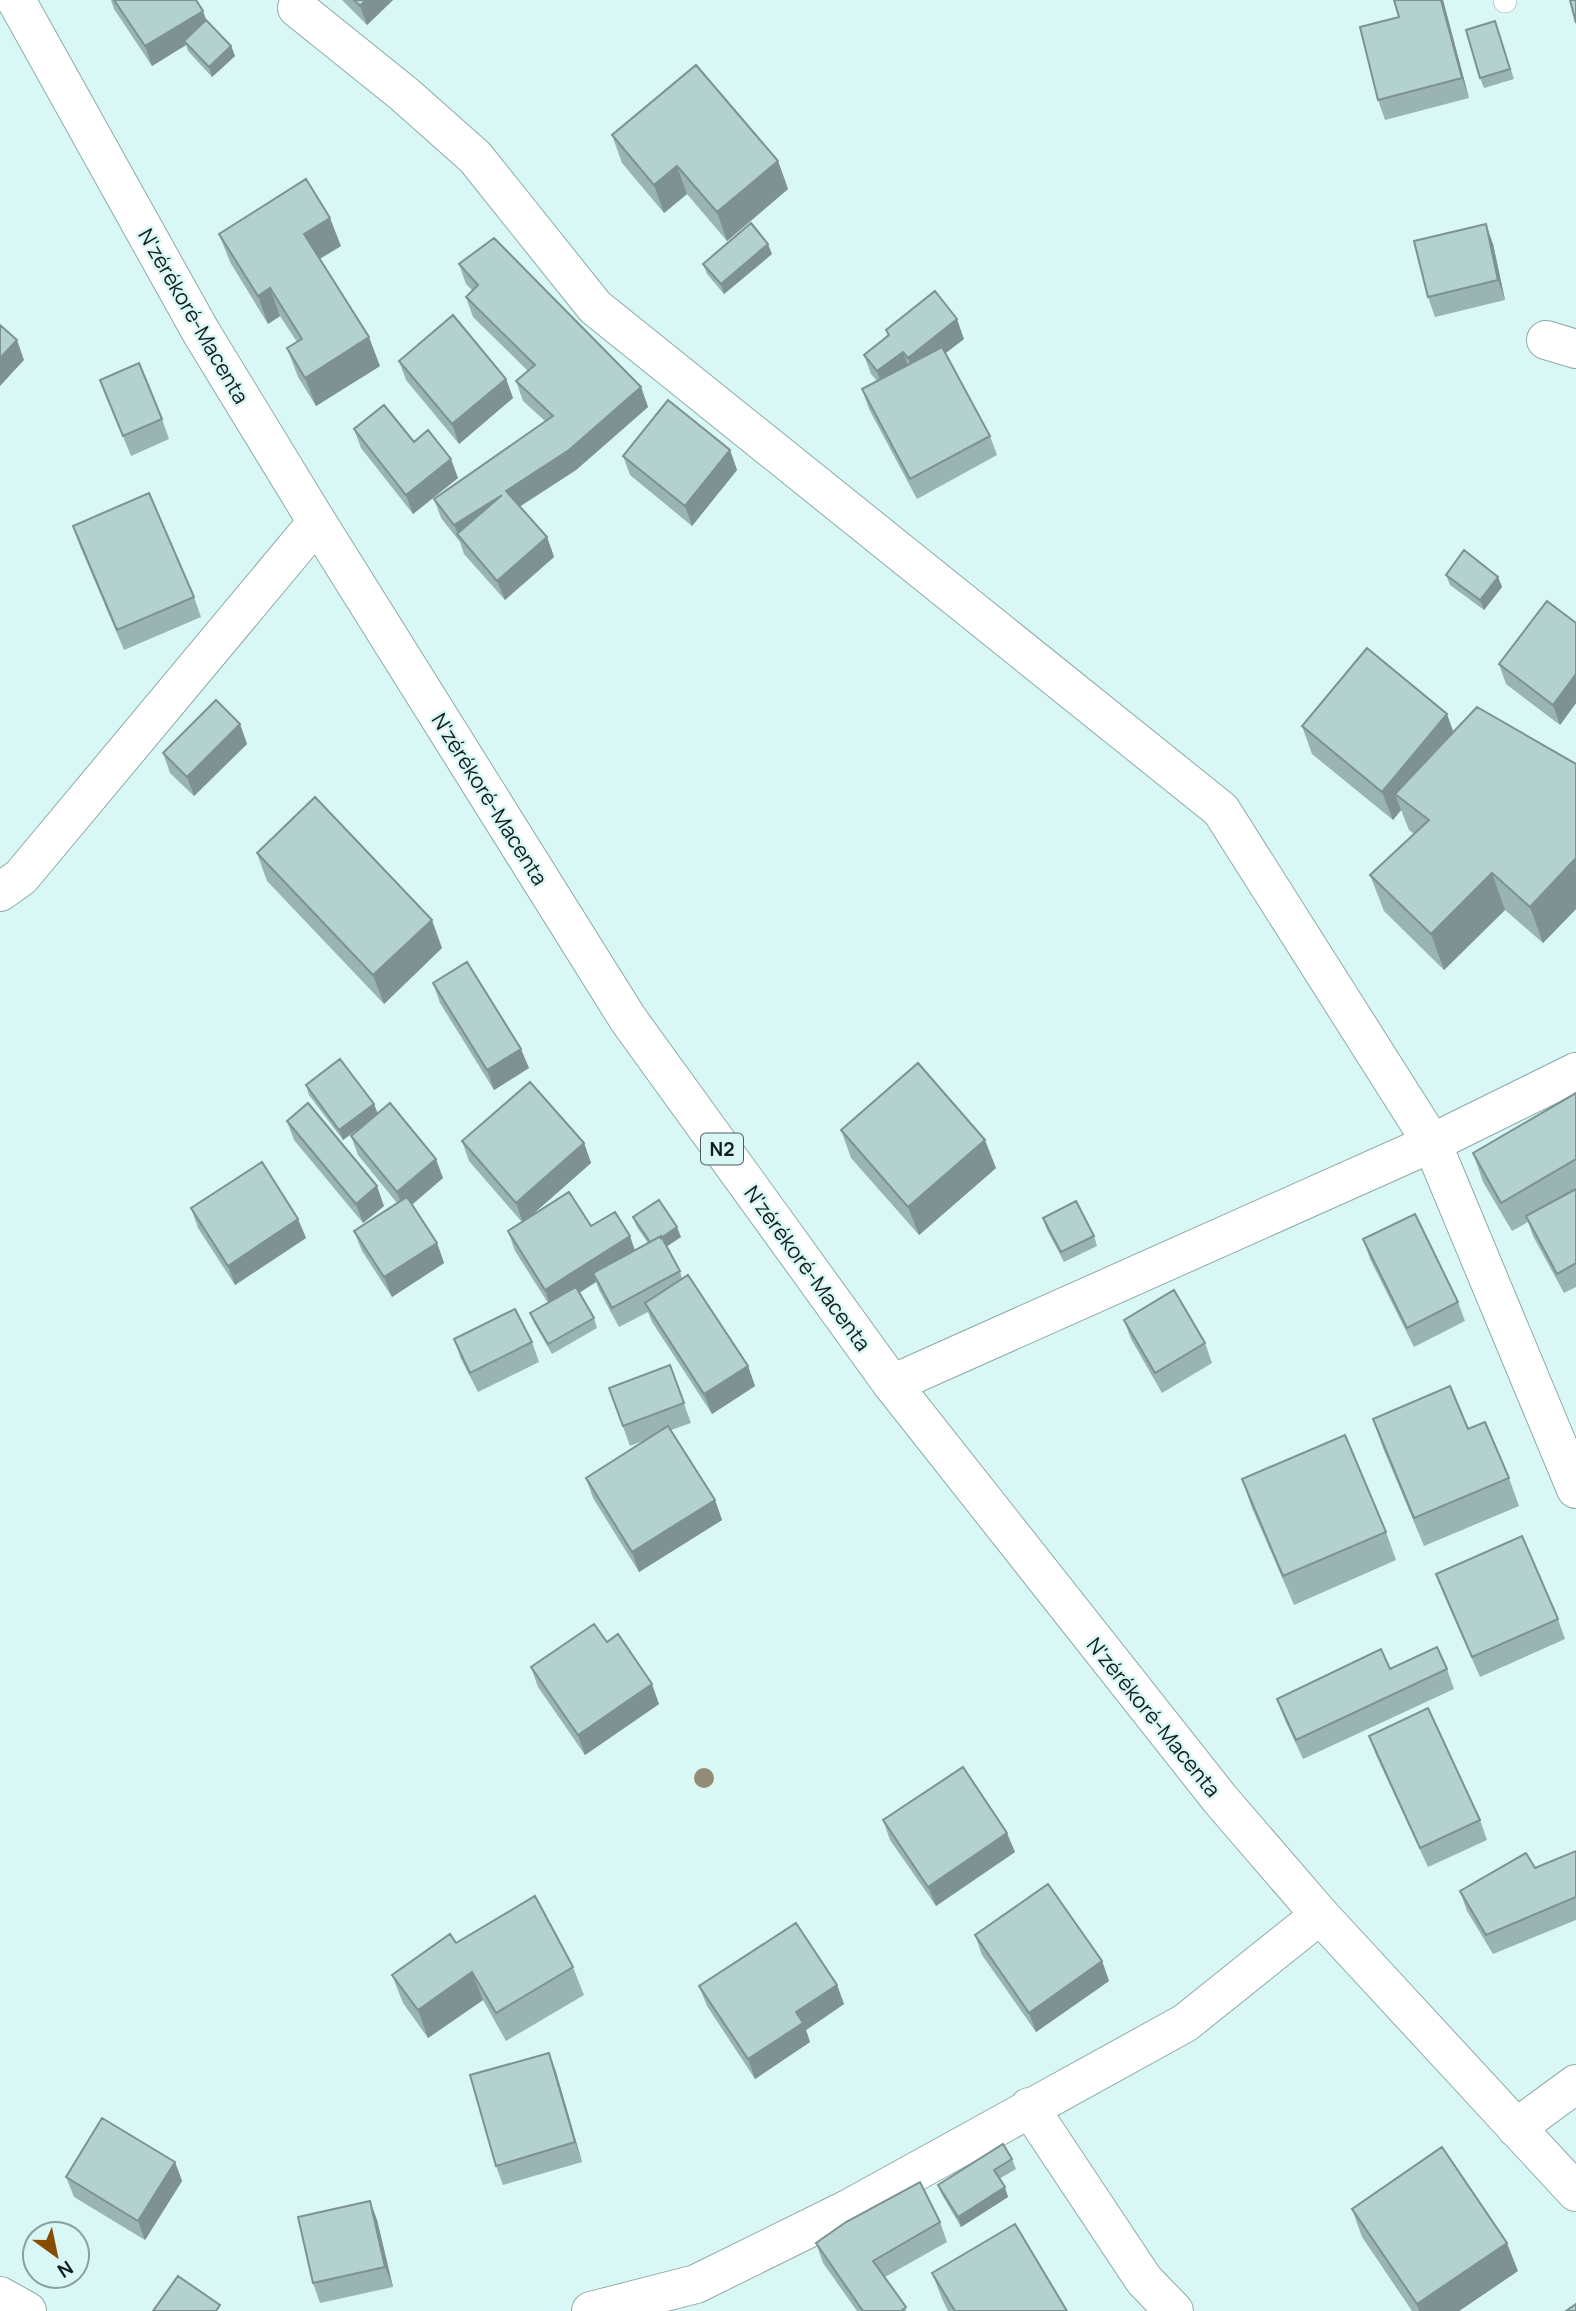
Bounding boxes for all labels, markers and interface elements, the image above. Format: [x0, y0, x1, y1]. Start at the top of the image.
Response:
street label: N'zérékoré-Macenta [132, 223, 256, 409]
street label: N'zérékoré-Macenta [426, 708, 554, 890]
road number: N2 [701, 1134, 743, 1164]
street label: N'zérékoré-Macenta [739, 1180, 877, 1356]
street label: N'zérékoré-Macenta [1081, 1631, 1227, 1803]
north arrow [21, 2220, 91, 2290]
text: N [52, 2255, 78, 2284]

